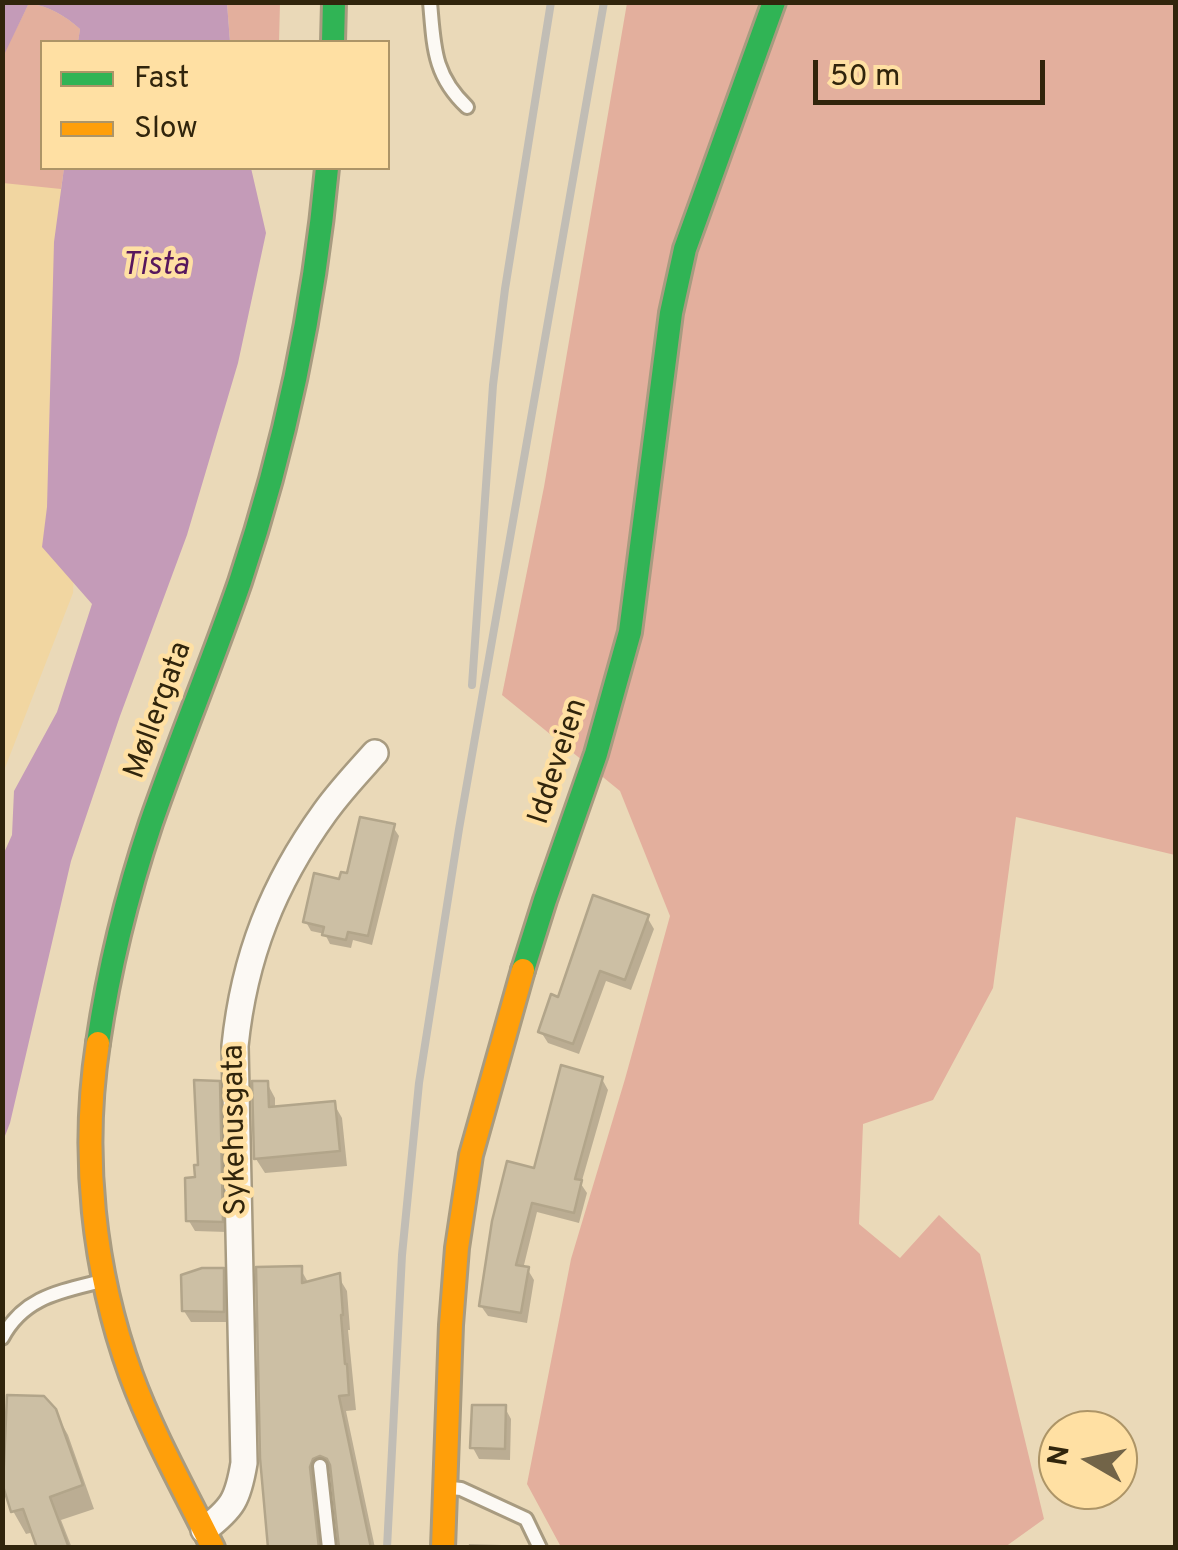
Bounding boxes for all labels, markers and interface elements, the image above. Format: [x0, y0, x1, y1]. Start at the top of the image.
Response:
legend [40, 40, 390, 170]
scale bar [818, 40, 1050, 102]
text: 50 m [830, 59, 900, 96]
text: Fast [134, 61, 189, 98]
text: Slow [134, 111, 198, 148]
water label: Tista [121, 249, 189, 287]
street label: Møllergata [119, 638, 201, 784]
street label: Iddeveien [523, 695, 597, 829]
street label: Sykehusgata [218, 1044, 256, 1216]
north arrow [1038, 1410, 1138, 1510]
text: N [1041, 1443, 1080, 1468]

